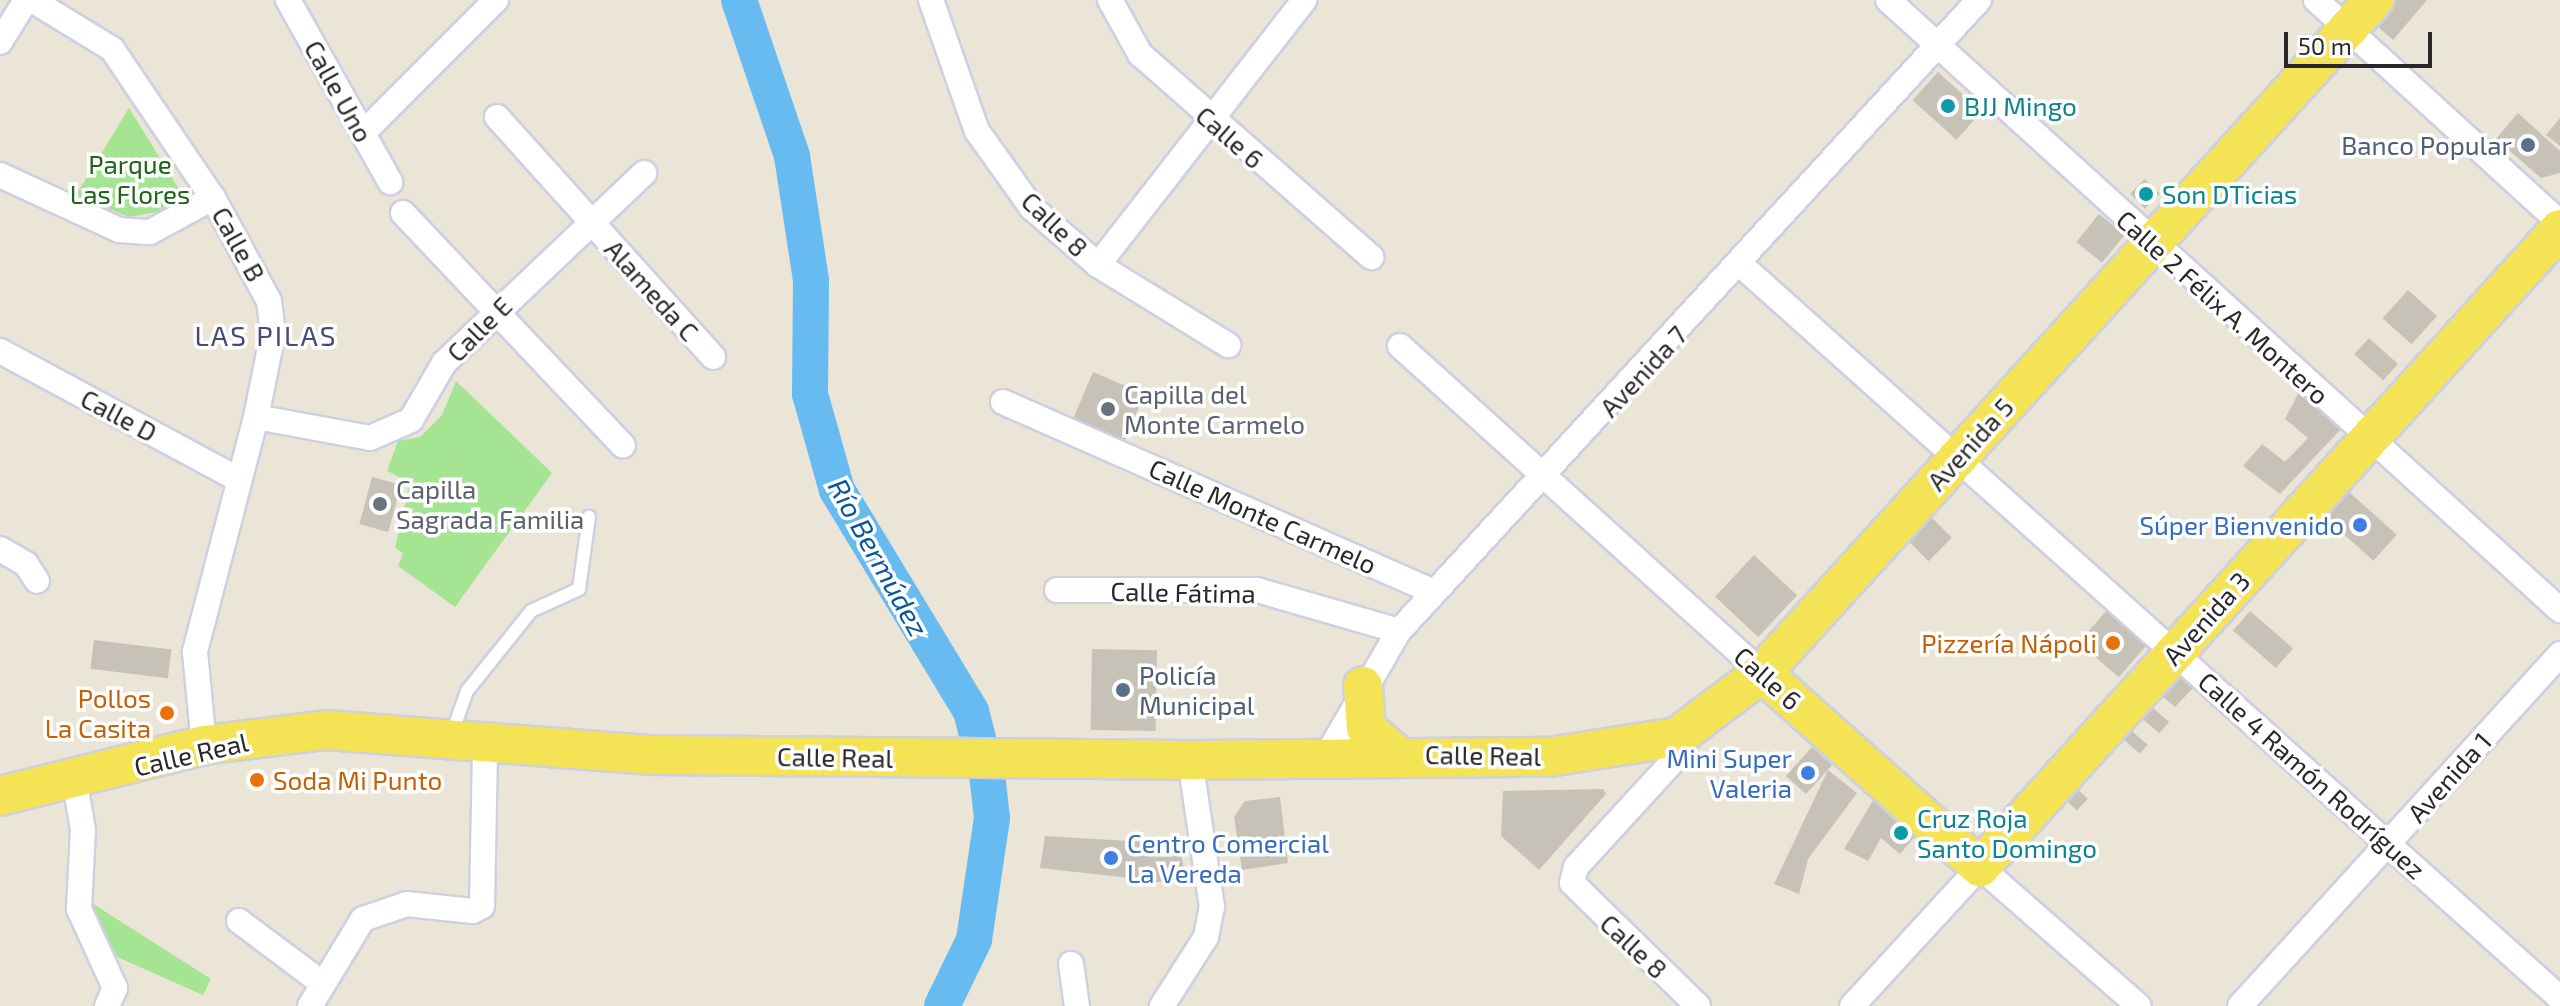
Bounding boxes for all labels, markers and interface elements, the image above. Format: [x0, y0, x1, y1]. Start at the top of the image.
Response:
scale bar [2288, 16, 2436, 66]
text: 50 m [2298, 31, 2352, 60]
street label: Calle Uno [298, 35, 380, 147]
place label: BJJ Mingo [1964, 90, 2077, 122]
marker: BJJ Mingo [1939, 97, 1957, 115]
street label: Calle 6 [1190, 99, 1270, 175]
place label: Banco Popular [2341, 129, 2512, 161]
marker: Banco Popular [2519, 136, 2537, 154]
park label: Parque Las Flores [70, 148, 190, 210]
place label: Son DTicias [2162, 178, 2297, 210]
street label: Calle 8 [1015, 185, 1095, 263]
marker: Son DTicias [2137, 185, 2155, 203]
street label: Calle B [206, 201, 272, 287]
street label: Calle 2 Félix A. Montero [2110, 203, 2336, 411]
street label: Alameda C [599, 233, 705, 347]
street label: Calle E [440, 290, 518, 368]
district label: LAS PILAS [194, 318, 338, 352]
street label: Avenida 7 [1593, 319, 1693, 423]
place label: Capilla del Monte Carmelo [1124, 378, 1305, 440]
street label: Calle D [76, 382, 162, 448]
street label: Avenida 5 [1920, 391, 2020, 497]
marker: Capilla del Monte Carmelo [1099, 400, 1117, 418]
street label: Calle Monte Carmelo [1145, 452, 1381, 580]
water label: Río Bermúdez [822, 472, 936, 642]
place label: Capilla Sagrada Familia [396, 473, 584, 534]
marker: Capilla Sagrada Familia [371, 495, 389, 513]
place label: Súper Bienvenido [2139, 509, 2344, 541]
marker: Súper Bienvenido [2351, 516, 2369, 534]
street label: Avenida 3 [2156, 565, 2256, 671]
street label: Calle Fátima [1110, 575, 1256, 609]
place label: Pizzería Nápoli [1921, 627, 2097, 659]
marker: Pizzería Nápoli [2104, 634, 2122, 652]
street label: Calle 6 [1728, 640, 1808, 716]
place label: Policía Municipal [1139, 659, 1254, 720]
street label: Calle 4 Ramón Rodríguez [2192, 665, 2432, 885]
marker: Policía Municipal [1114, 681, 1132, 699]
place label: Pollos La Casita [45, 682, 151, 744]
marker: Pollos La Casita [158, 704, 176, 722]
street label: Calle Real [131, 726, 251, 782]
street label: Avenida 1 [2401, 726, 2497, 828]
street label: Calle Real [1425, 738, 1541, 772]
street label: Calle Real [777, 740, 893, 774]
place label: Mini Super Valeria [1667, 742, 1792, 804]
place label: Soda Mi Punto [273, 764, 442, 796]
marker: Mini Super Valeria [1799, 764, 1817, 782]
marker: Soda Mi Punto [248, 771, 266, 789]
place label: Cruz Roja Santo Domingo [1917, 802, 2097, 864]
marker: Cruz Roja Santo Domingo [1892, 824, 1910, 842]
place label: Centro Comercial La Vereda [1127, 827, 1329, 888]
marker: Centro Comercial La Vereda [1102, 849, 1120, 867]
street label: Calle 8 [1594, 907, 1674, 985]

